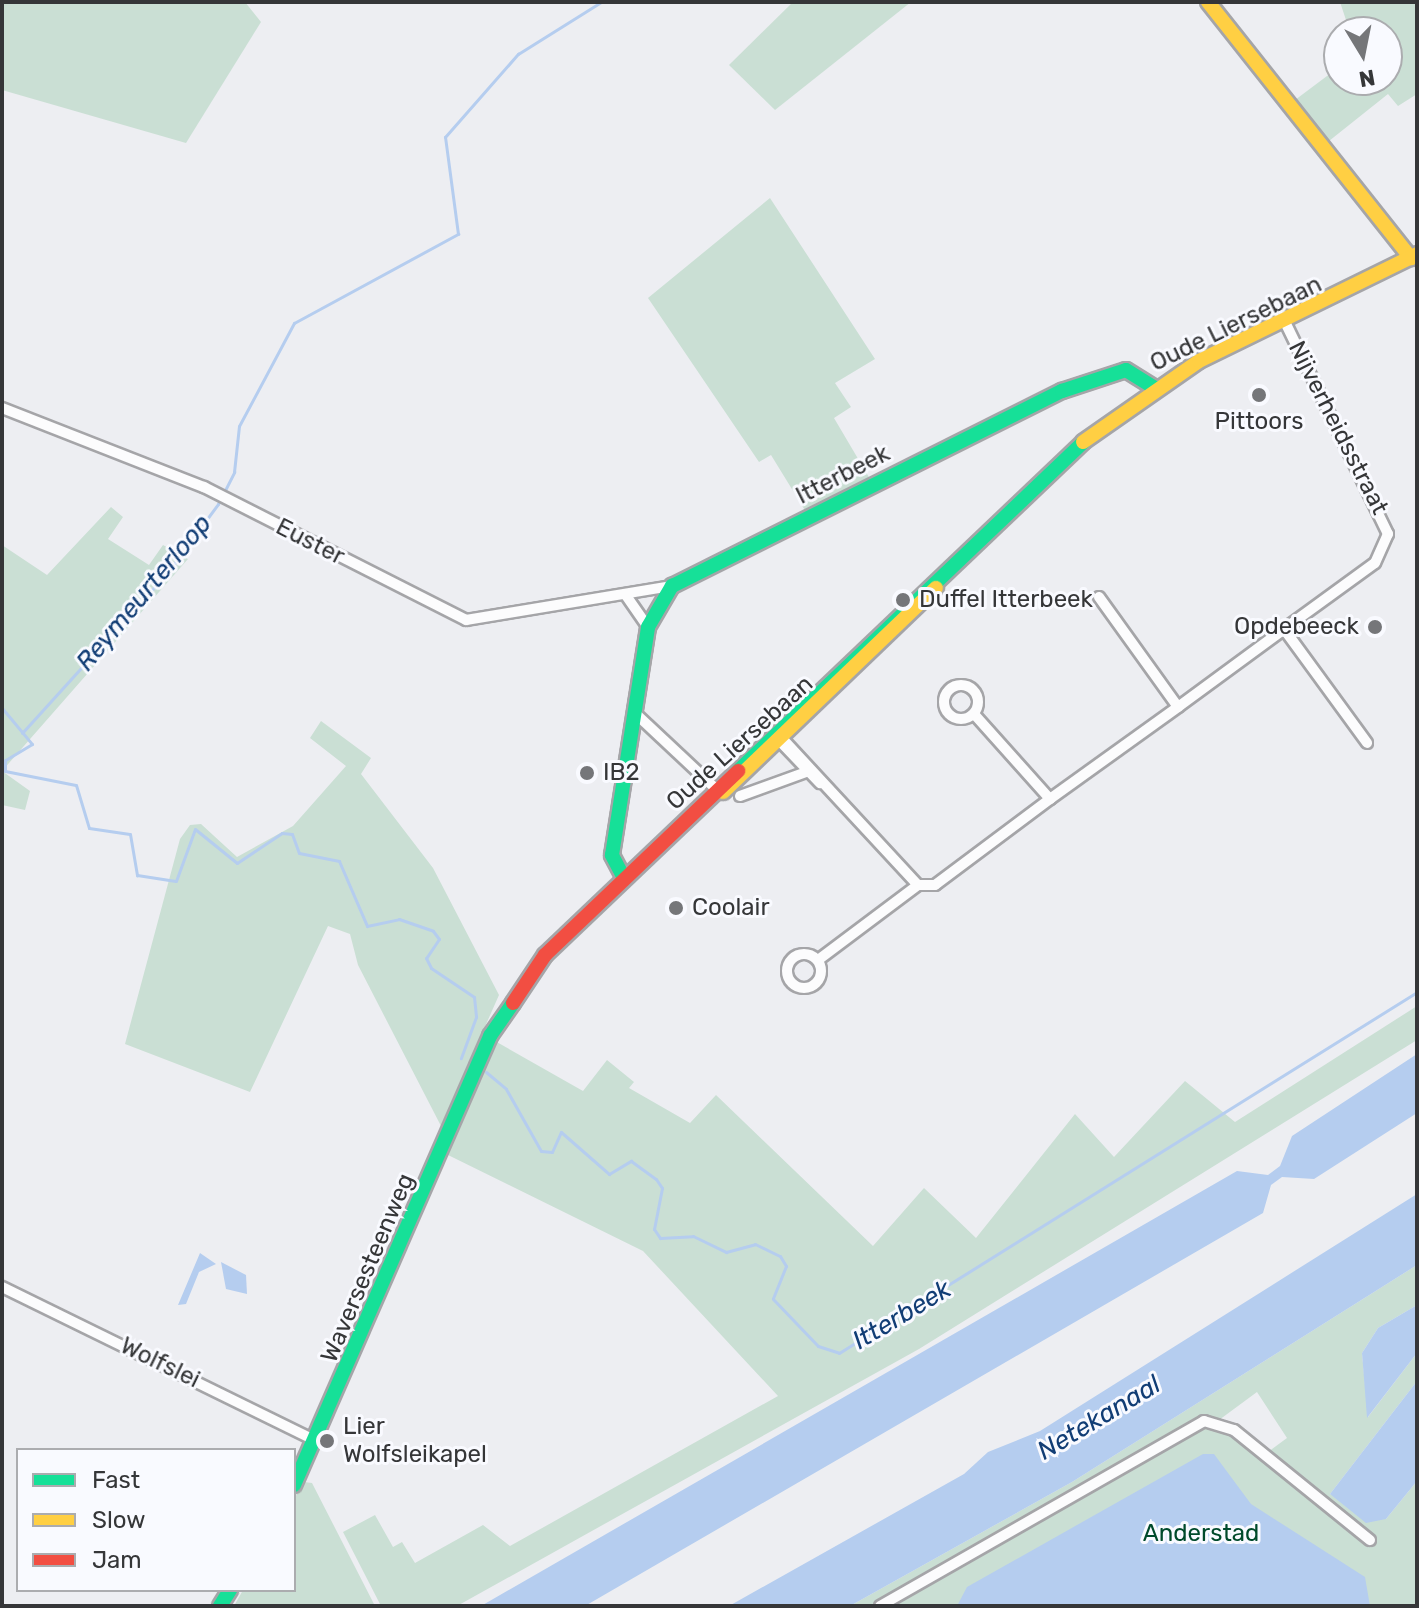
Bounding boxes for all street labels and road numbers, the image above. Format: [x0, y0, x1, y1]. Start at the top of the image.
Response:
street label: Oude Liersebaan [1146, 270, 1326, 378]
street label: Nijverheidsstraat [1282, 337, 1394, 519]
street label: Itterbeek [791, 439, 895, 511]
street label: Euster [271, 513, 349, 571]
street label: Oude Liersebaan [661, 670, 819, 816]
street label: Waversesteenweg [315, 1169, 421, 1367]
street label: Wolfslei [116, 1331, 204, 1395]

